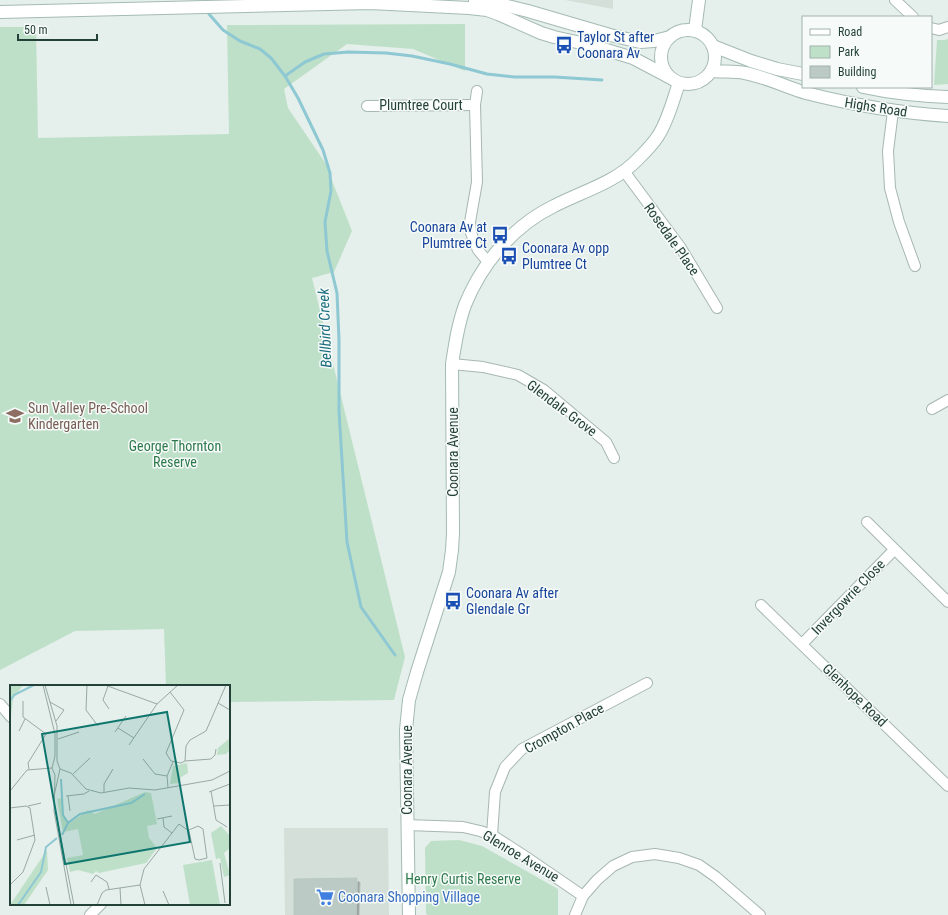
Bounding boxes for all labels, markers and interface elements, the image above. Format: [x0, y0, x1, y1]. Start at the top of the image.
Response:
scale bar [18, 16, 97, 42]
legend [802, 16, 932, 88]
text: 50 m [24, 23, 48, 37]
text: Road [838, 25, 862, 39]
place label: Taylor St after Coonara Av [577, 29, 654, 61]
bus stop icon: Taylor St after Coonara Av [554, 35, 574, 55]
text: Park [838, 45, 860, 59]
text: Building [838, 65, 876, 79]
street label: Highs Road [843, 94, 909, 120]
street label: Plumtree Court [379, 97, 463, 113]
street label: Rosedale Place [641, 200, 703, 279]
place label: Coonara Av at Plumtree Ct [410, 219, 487, 251]
bus stop icon: Coonara Av at Plumtree Ct [490, 225, 510, 245]
place label: Coonara Av opp Plumtree Ct [522, 240, 609, 272]
bus stop icon: Coonara Av opp Plumtree Ct [499, 246, 519, 266]
water label: Bellbird Creek [315, 287, 335, 368]
street label: Glendale Grove [524, 377, 600, 440]
place label: Sun Valley Pre-School Kindergarten [28, 400, 148, 432]
school or university icon: Sun Valley Pre-School Kindergarten [5, 406, 25, 426]
street label: Coonara Avenue [445, 407, 461, 497]
park label: George Thornton Reserve [129, 438, 221, 470]
street label: Invergowrie Close [808, 556, 888, 638]
place label: Coonara Av after Glendale Gr [466, 585, 558, 617]
bus stop icon: Coonara Av after Glendale Gr [443, 591, 463, 611]
street label: Glenhope Road [819, 660, 891, 730]
inset map [10, 685, 230, 905]
street label: Crompton Place [522, 699, 607, 756]
street label: Coonara Avenue [399, 725, 415, 815]
street label: Glenroe Avenue [480, 827, 562, 885]
park label: Henry Curtis Reserve [405, 871, 521, 887]
supermarket icon: Coonara Shopping Village [315, 887, 335, 907]
place label: Coonara Shopping Village [338, 889, 480, 905]

